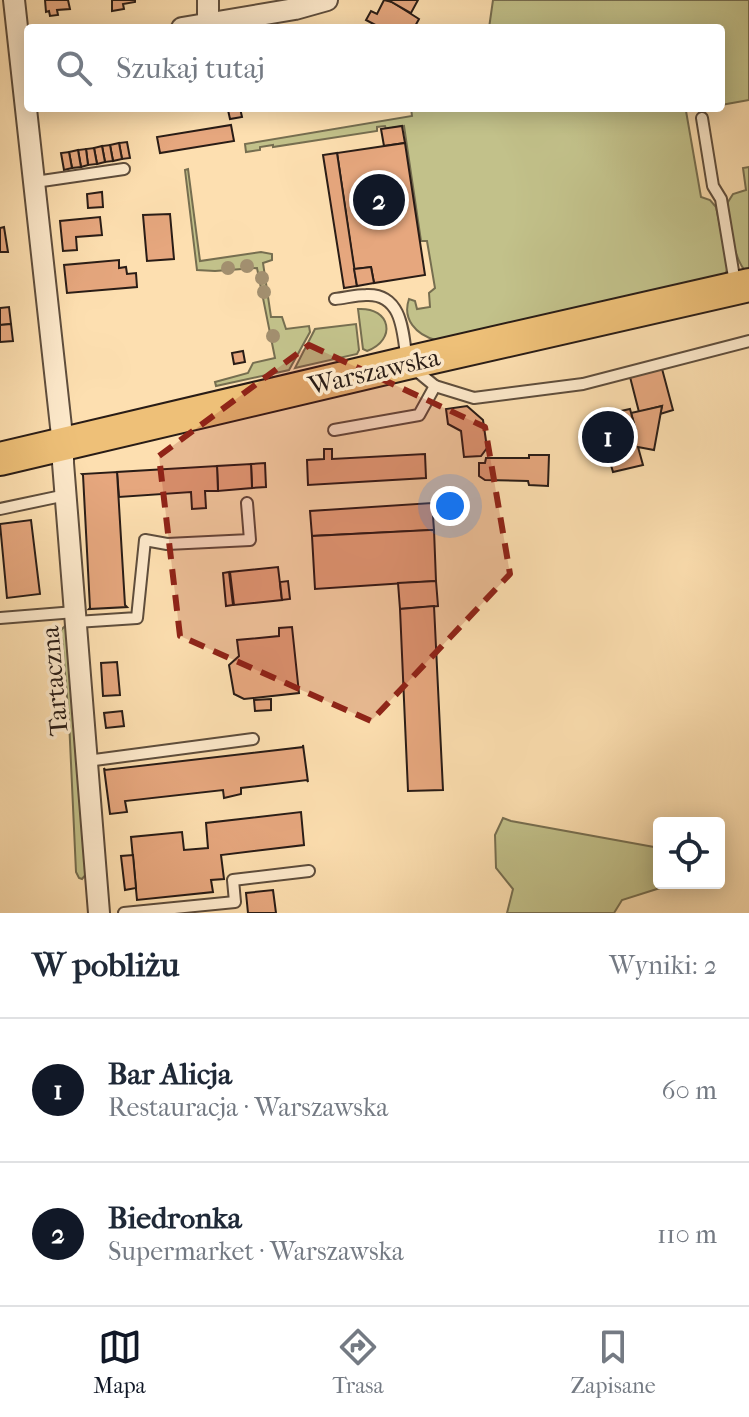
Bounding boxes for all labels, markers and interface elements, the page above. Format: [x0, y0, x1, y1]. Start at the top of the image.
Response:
search box [24, 24, 725, 112]
icon: search [52, 46, 96, 90]
text: Szukaj tutaj [116, 51, 265, 86]
pin: 2 [353, 170, 405, 230]
street label: Warszawska [304, 341, 444, 402]
pin: 1 [582, 407, 634, 467]
your location [430, 486, 470, 526]
street label: Tartaczna [34, 624, 75, 737]
map controls [653, 817, 725, 889]
button: locate [653, 817, 725, 889]
text: W pobliżu [32, 945, 179, 985]
text: Wyniki: 2 [609, 950, 717, 981]
text: Bar Alicja [108, 1057, 232, 1092]
text: 1 [53, 1075, 63, 1106]
text: 60 m [661, 1075, 717, 1106]
text: Restauracja · Warszawska [108, 1092, 388, 1123]
text: Biedronka [108, 1201, 242, 1236]
text: 2 [51, 1219, 65, 1250]
text: 110 m [657, 1219, 717, 1250]
text: Supermarket · Warszawska [108, 1236, 404, 1267]
tab: Mapa [93, 1325, 146, 1399]
tab: Trasa [333, 1325, 384, 1399]
tab: Zapisane [570, 1325, 656, 1399]

